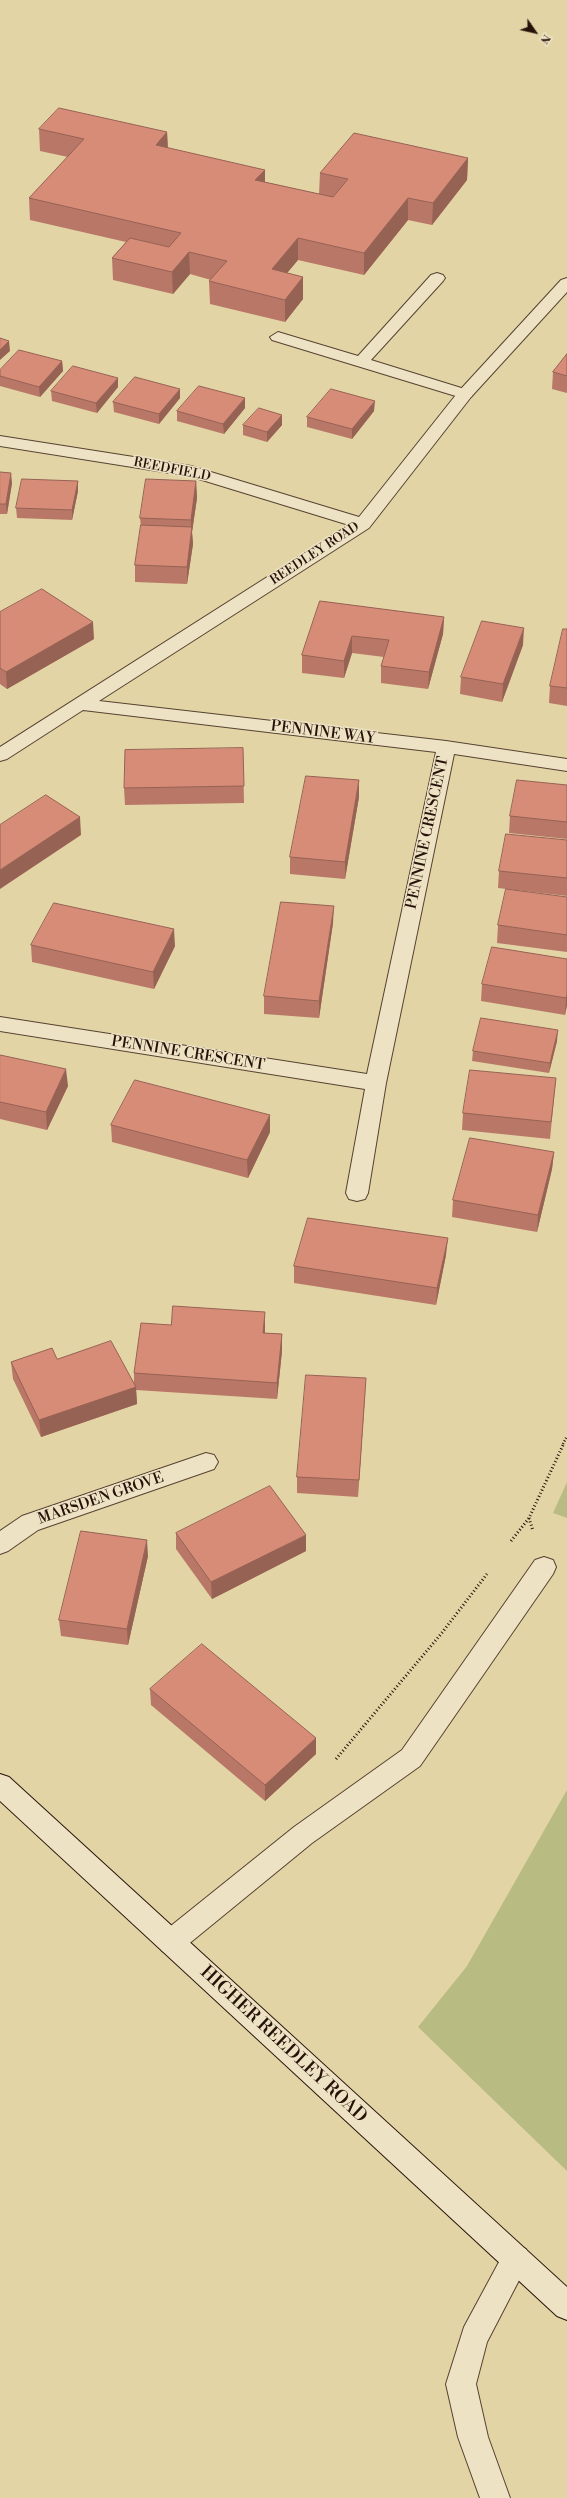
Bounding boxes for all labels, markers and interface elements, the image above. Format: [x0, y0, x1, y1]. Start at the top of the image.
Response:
north arrow [515, 12, 555, 52]
text: N [537, 31, 553, 46]
street label: REEDFIELD [132, 455, 212, 485]
street label: REEDLEY ROAD [267, 519, 363, 589]
street label: PENNINE WAY [270, 718, 376, 748]
street label: PENNINE CRESCENT [403, 755, 453, 911]
street label: PENNINE CRESCENT [110, 1033, 266, 1075]
street label: MARSDEN GROVE [36, 1469, 166, 1529]
street label: HIGHER REEDLEY ROAD [195, 1962, 371, 2128]

